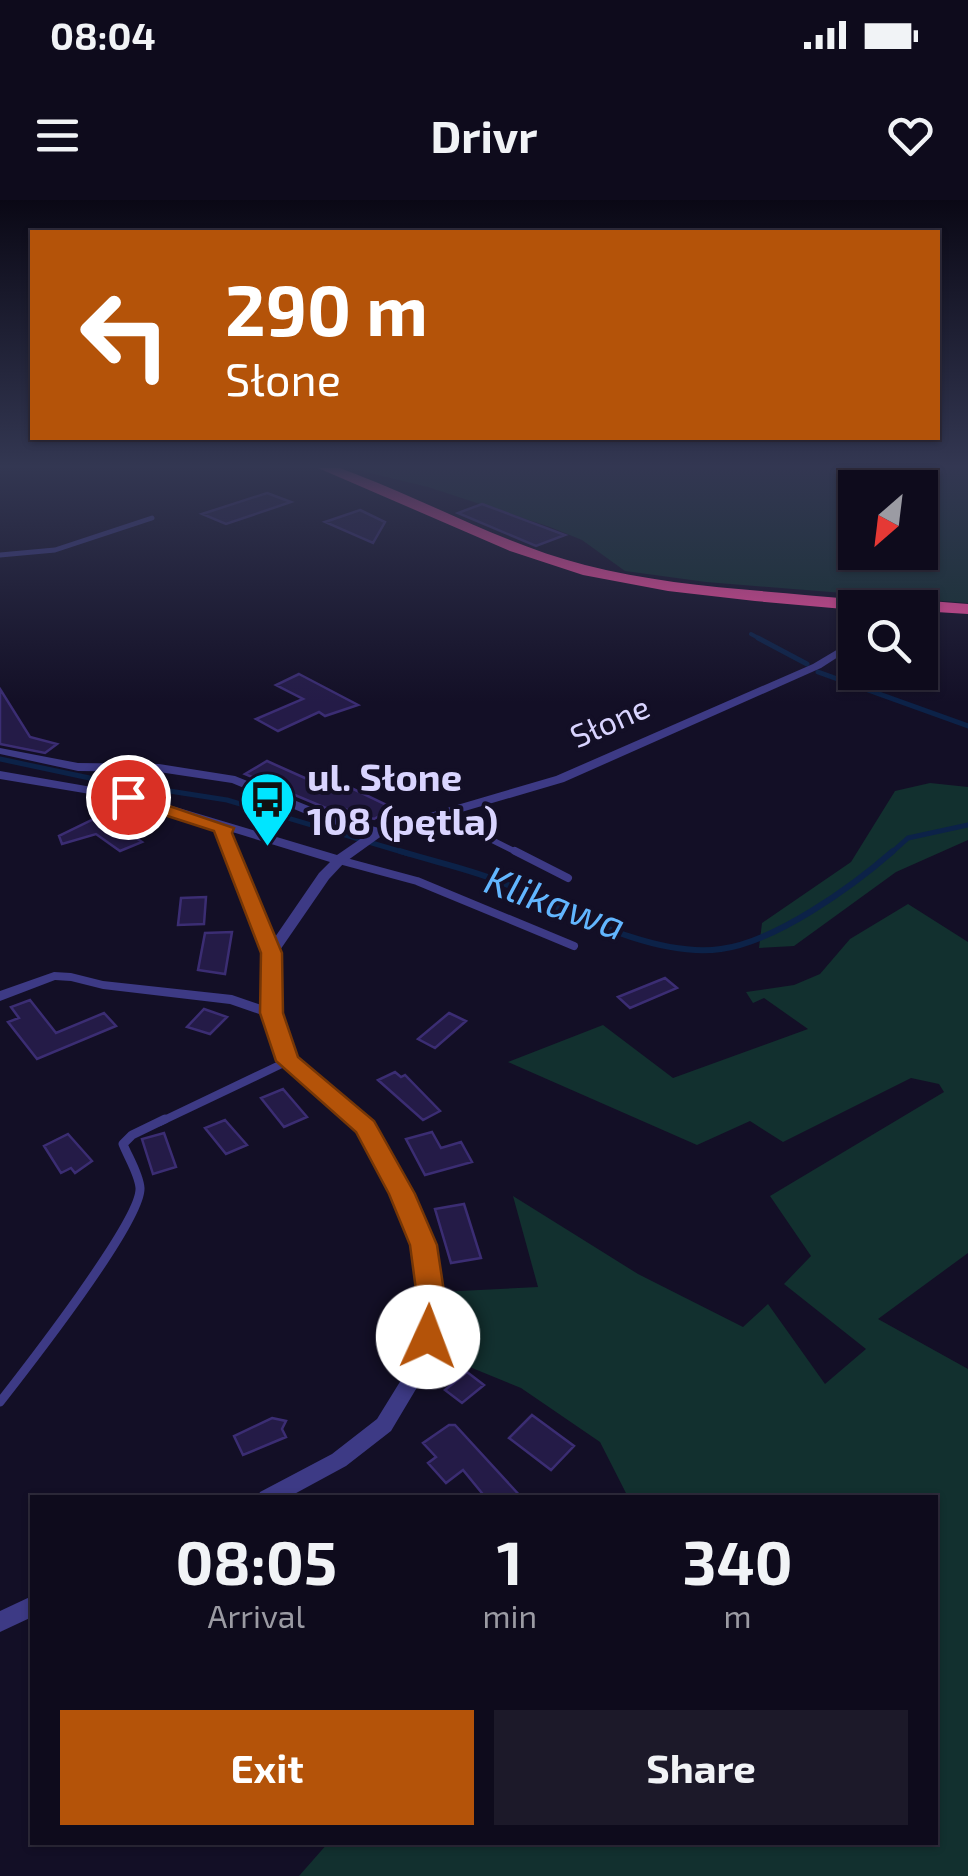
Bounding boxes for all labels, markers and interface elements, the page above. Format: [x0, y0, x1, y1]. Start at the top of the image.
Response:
text: 08:04 [50, 12, 156, 58]
icon: menu [30, 108, 85, 163]
text: Drivr [430, 108, 538, 162]
icon: heart [883, 108, 938, 163]
text: 290 m [225, 266, 428, 350]
icon: left [60, 270, 190, 400]
text: Słone [225, 351, 341, 405]
north arrow [838, 470, 938, 570]
map controls [838, 470, 938, 690]
button: search [838, 590, 938, 690]
street label: Słone [564, 686, 655, 754]
place label: ul. Słone 108 (pętla) [307, 753, 498, 843]
pin [86, 755, 171, 840]
icon: arrive [101, 770, 156, 825]
bus stop icon: ul. Słone 108 (pętla) [238, 770, 298, 849]
water label: Klikawa [479, 854, 632, 949]
position arrow [376, 1285, 480, 1389]
text: 08:05 [175, 1525, 337, 1597]
text: 1 [497, 1525, 523, 1597]
text: 340 [682, 1525, 793, 1597]
text: Arrival [208, 1596, 305, 1634]
text: min [482, 1596, 537, 1634]
text: m [724, 1596, 752, 1634]
button: Exit [60, 1710, 474, 1825]
button: Share [494, 1710, 908, 1825]

